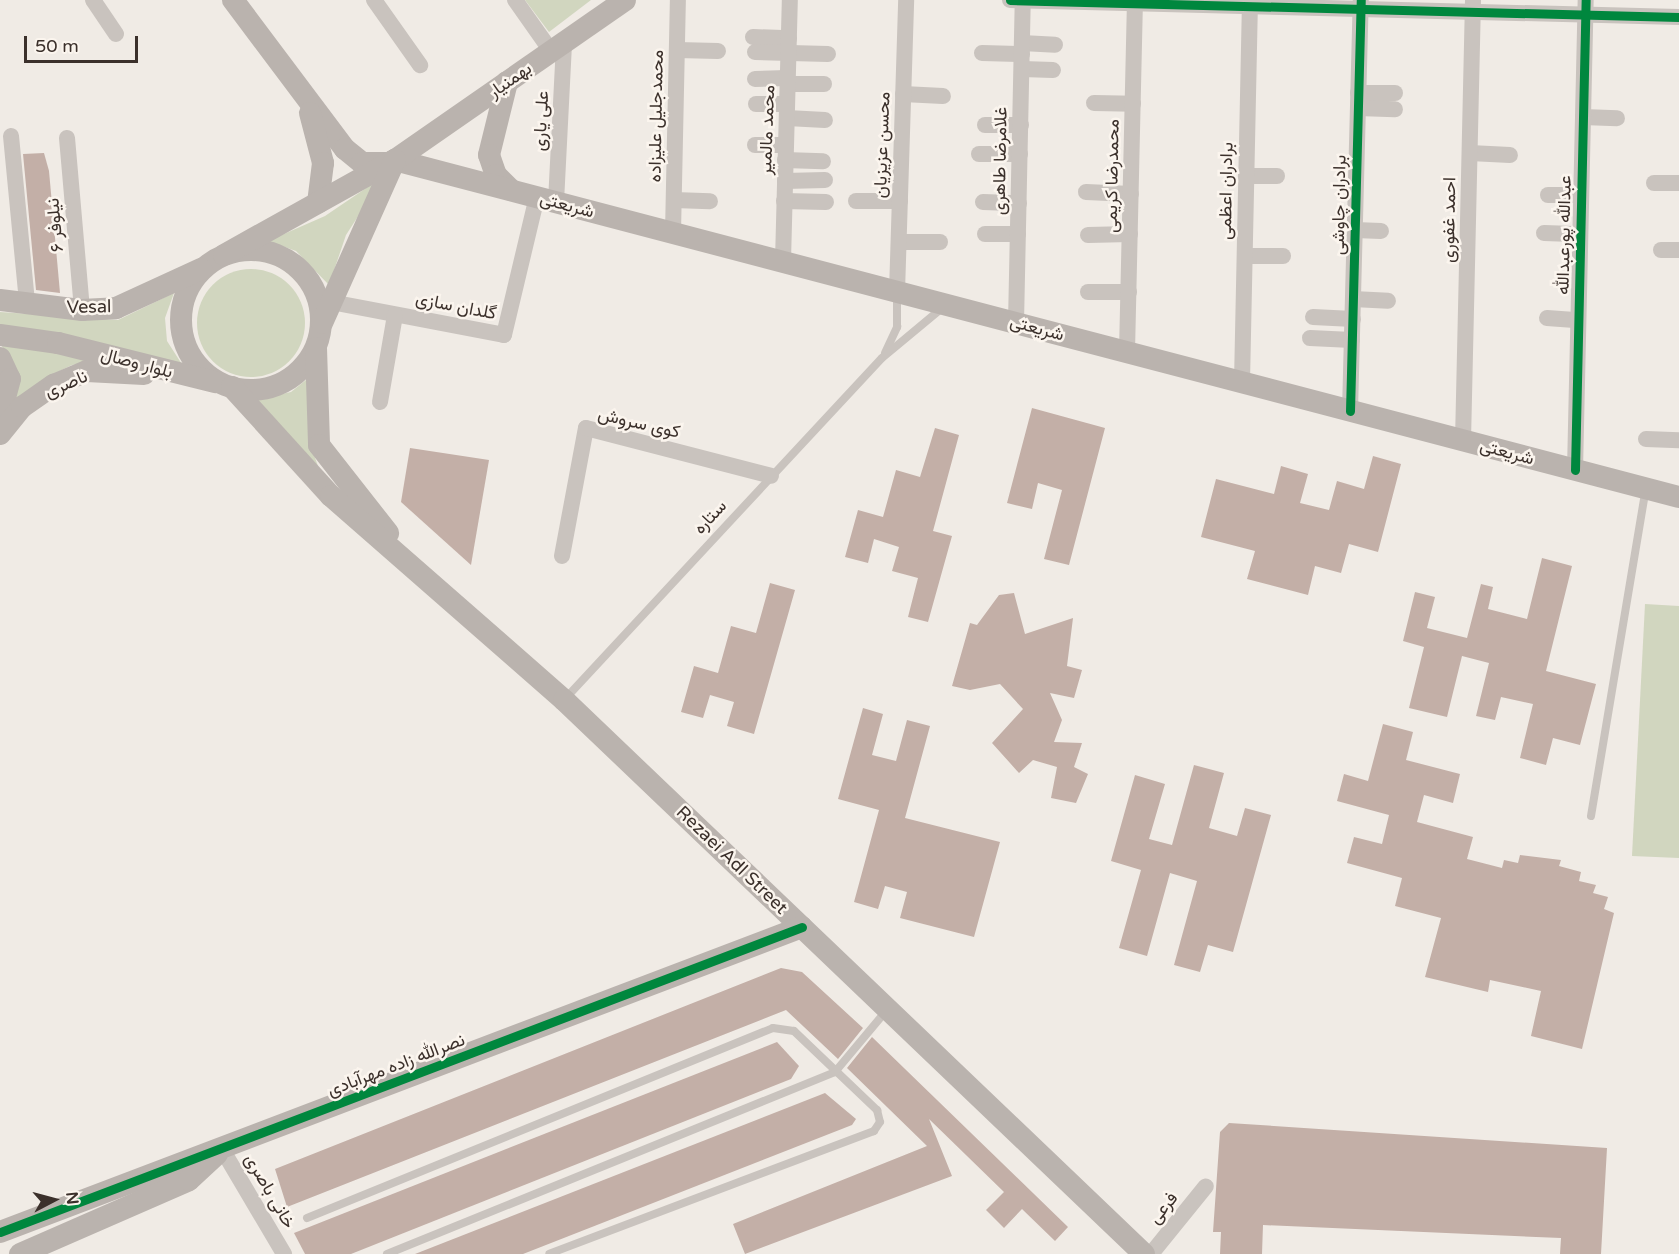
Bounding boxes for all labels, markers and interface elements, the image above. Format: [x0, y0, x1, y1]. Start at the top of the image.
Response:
scale bar [27, 24, 141, 62]
text: 50 m [35, 35, 79, 57]
street label: محمدجلیل علیزاده [644, 50, 668, 182]
street label: بهمنیار [484, 57, 536, 103]
street label: محمد مالمیر [755, 84, 779, 176]
street label: علی یاری [529, 90, 553, 152]
street label: محسن عزیزیان [869, 91, 895, 199]
street label: غلامرضا طاهری [988, 107, 1012, 215]
street label: محمدرضا کریمی [1100, 119, 1124, 233]
street label: برادران اعظمی [1214, 142, 1238, 240]
street label: برادران چاوشی [1327, 155, 1351, 255]
street label: عبدالله پورعبدالله [1552, 175, 1576, 295]
street label: احمد غفوری [1437, 177, 1461, 263]
street label: شریعتی [538, 187, 596, 223]
street label: نیلوفر ۶ [42, 197, 68, 253]
street label: گلدان سازی [414, 288, 498, 324]
street label: Vesal [66, 296, 112, 318]
street label: شریعتی [1008, 310, 1066, 346]
street label: بلوار وصال [99, 343, 175, 383]
street label: ناصری [41, 365, 91, 403]
street label: کوی سروش [596, 403, 682, 443]
street label: شریعتی [1478, 434, 1536, 470]
street label: ستاره [689, 495, 731, 539]
street label: Rezaei Adl Street [672, 801, 792, 919]
street label: نصرالله زاده مهرآبادی [324, 1029, 468, 1101]
street label: خانی باصری [240, 1150, 300, 1232]
north arrow [24, 1170, 84, 1230]
street label: فرعی [1144, 1188, 1182, 1228]
text: N [61, 1191, 83, 1206]

